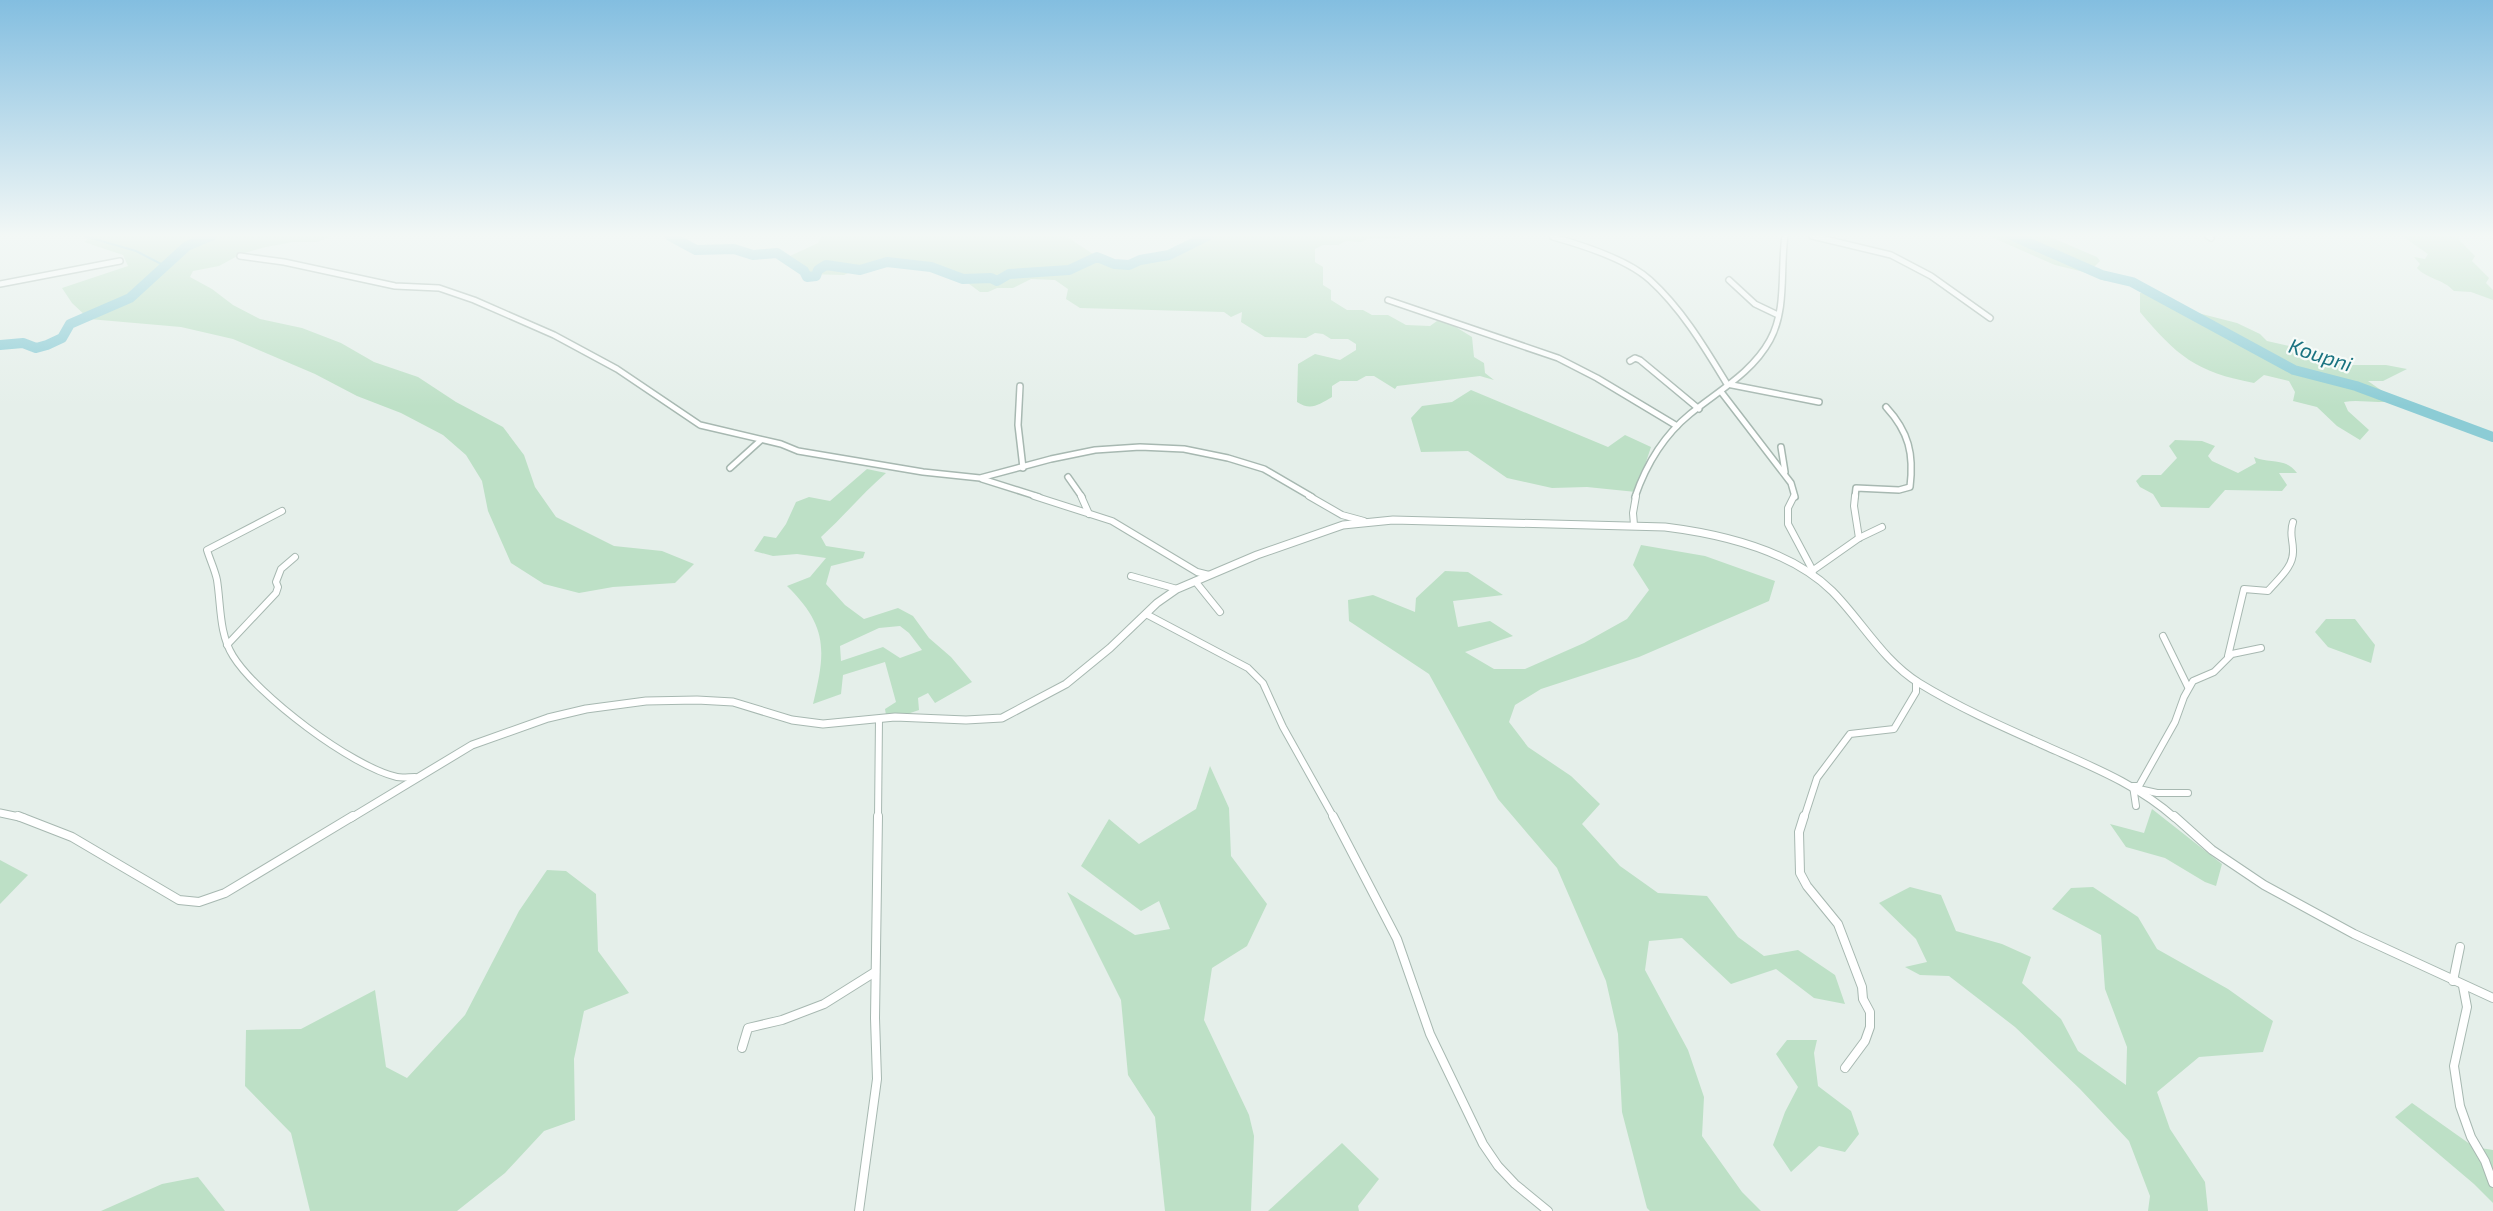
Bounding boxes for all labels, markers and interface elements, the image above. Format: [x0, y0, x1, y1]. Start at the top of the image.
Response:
water label: Koupni [2286, 332, 2356, 376]

